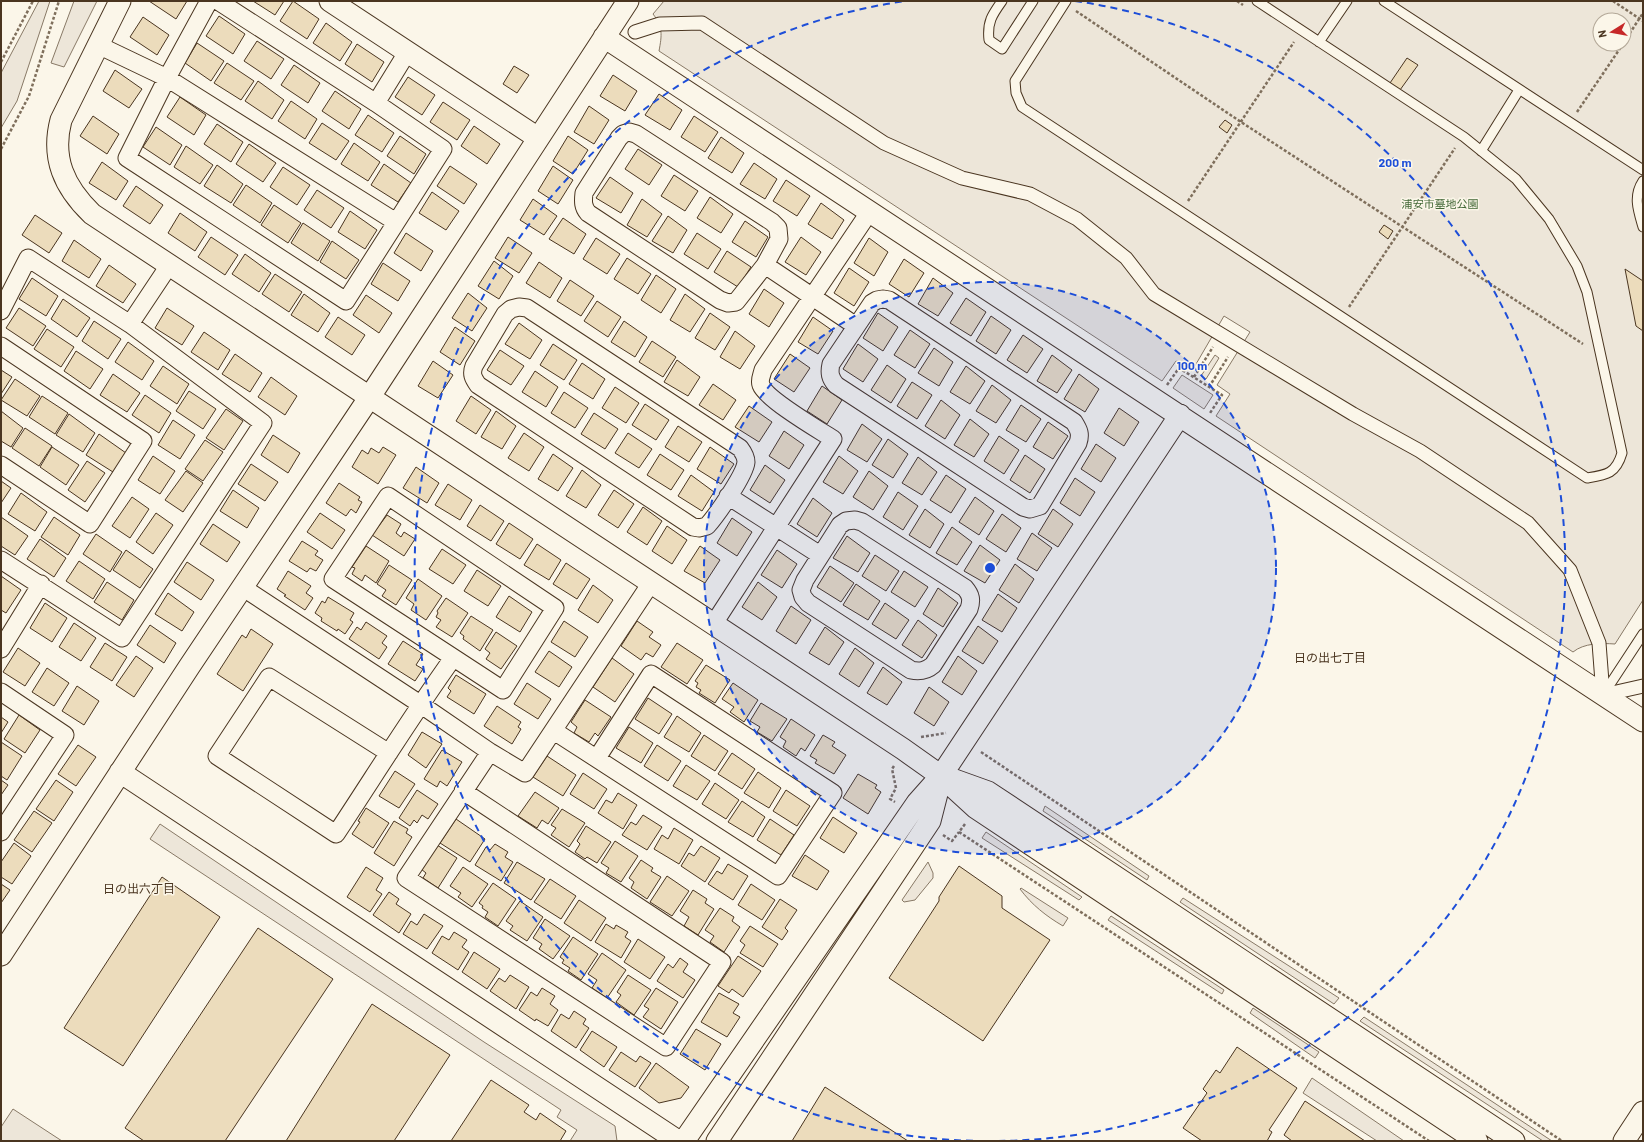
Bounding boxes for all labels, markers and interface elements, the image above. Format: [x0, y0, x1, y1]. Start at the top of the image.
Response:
north arrow [1592, 12, 1632, 52]
text: N [1595, 29, 1609, 39]
text: 200 m [1379, 155, 1411, 169]
park label: 浦安市墓地公園 [1402, 197, 1479, 210]
text: 100 m [1177, 358, 1207, 372]
centre of rings [983, 561, 997, 575]
district label: 日の出七丁目 [1294, 650, 1366, 664]
district label: 日の出六丁目 [103, 881, 175, 895]

